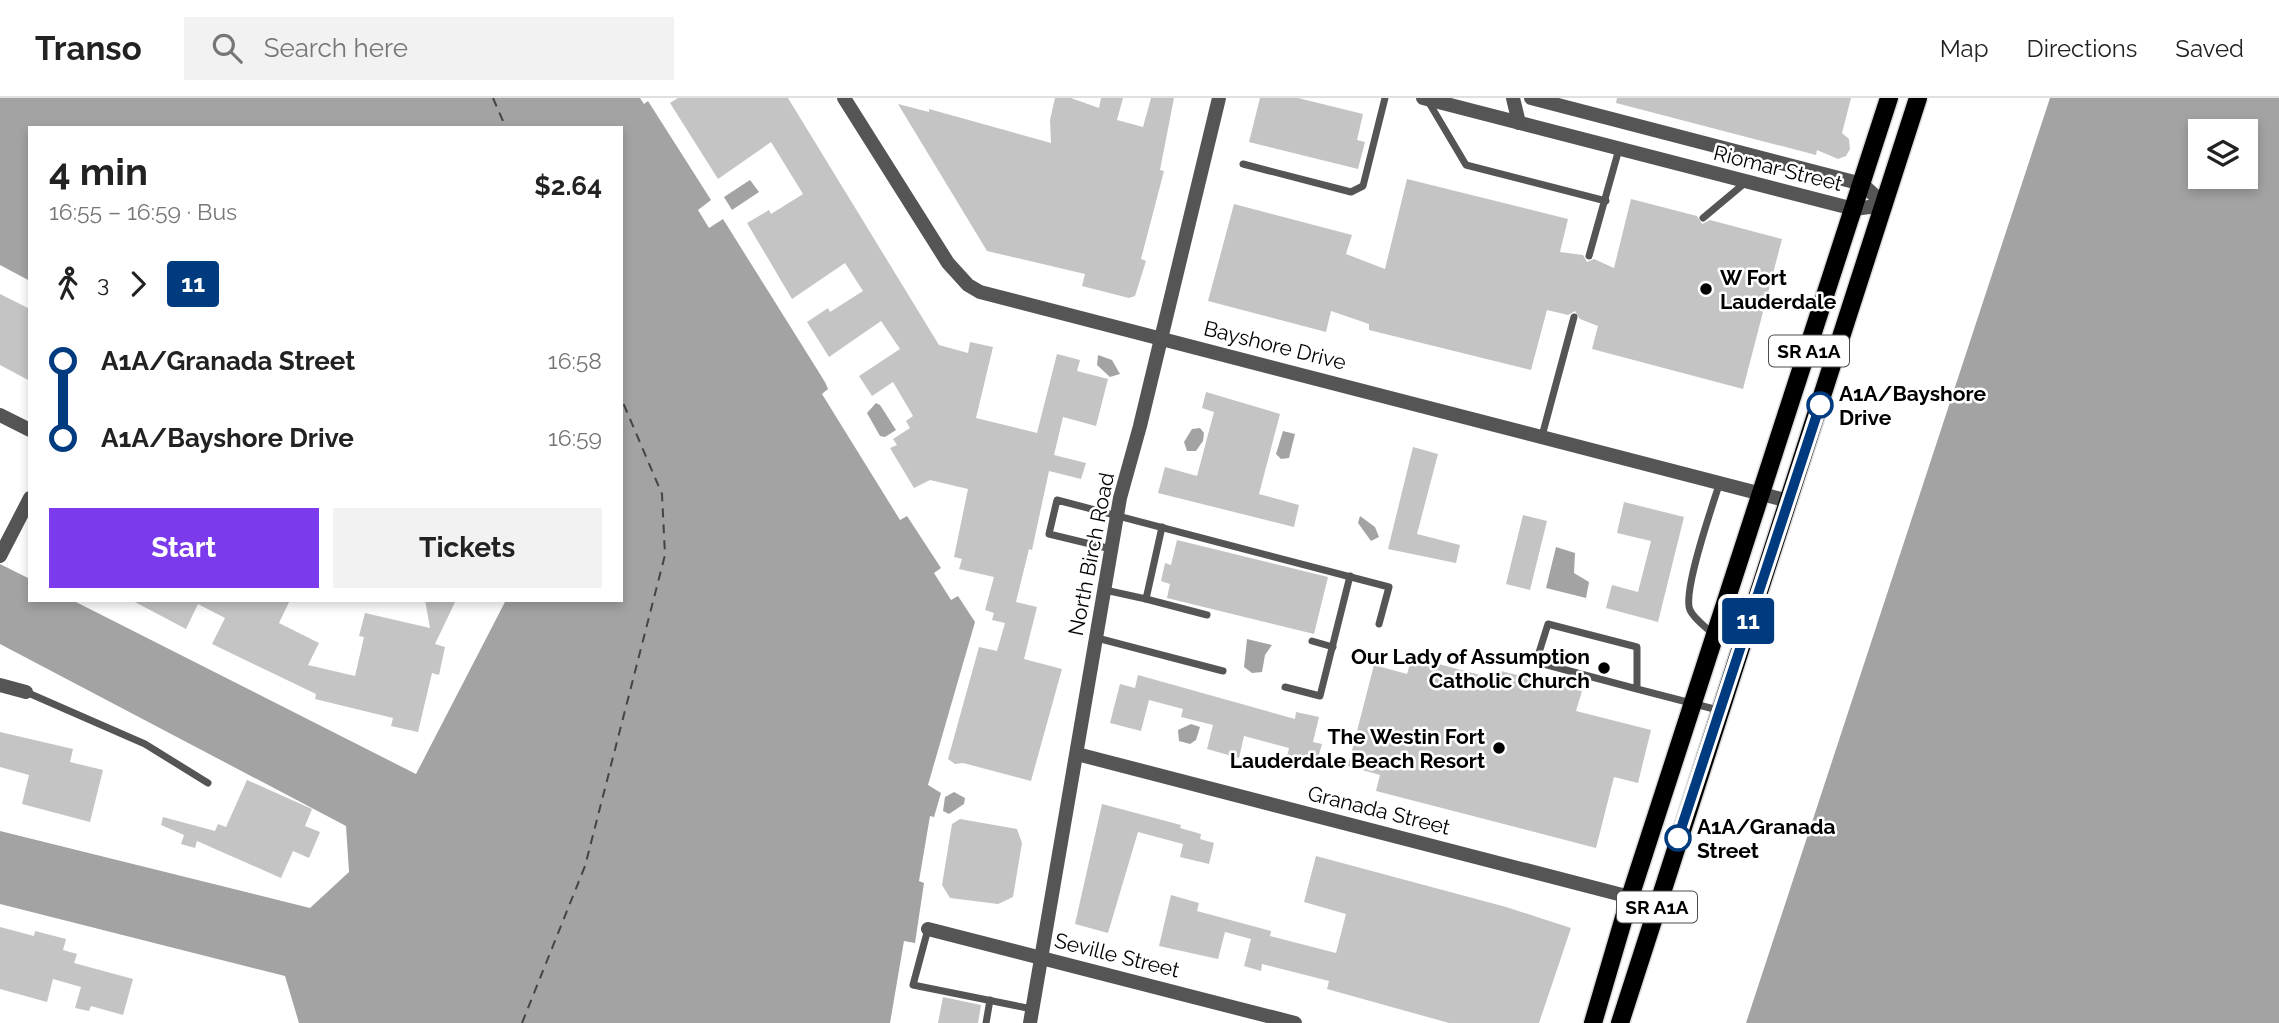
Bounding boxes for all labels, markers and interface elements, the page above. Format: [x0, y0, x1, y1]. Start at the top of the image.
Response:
search box [184, 17, 674, 80]
text: Transo [35, 29, 142, 68]
icon: search [208, 29, 246, 67]
text: Search here [264, 33, 408, 63]
text: Map [1940, 34, 1989, 63]
text: Directions [2027, 34, 2137, 63]
text: Saved [2175, 34, 2244, 63]
map controls [2188, 119, 2258, 189]
button: layers [2188, 119, 2258, 189]
street label: Riomar Street [1711, 140, 1845, 196]
text: 4 min [49, 149, 148, 194]
text: $2.64 [534, 171, 602, 201]
text: 16:55 – 16:59 · Bus [49, 198, 237, 225]
icon: walk [49, 265, 87, 303]
icon: forward [119, 265, 157, 303]
place label: W Fort Lauderdale [1720, 265, 1837, 314]
text: 11 [181, 269, 205, 298]
text: 3 [97, 270, 109, 297]
marker: W Fort Lauderdale [1698, 281, 1714, 297]
street label: Bayshore Drive [1201, 315, 1349, 375]
road number: SR A1A [1769, 336, 1849, 366]
text: A1A/Granada Street [101, 346, 355, 376]
text: 16:58 [548, 347, 602, 374]
place label: A1A/Bayshore Drive [1839, 381, 1986, 430]
marker: A1A/Bayshore Drive [1807, 392, 1833, 418]
text: A1A/Bayshore Drive [101, 423, 354, 453]
text: 16:59 [548, 424, 602, 451]
street label: North Birch Road [1063, 470, 1119, 638]
button: Start [49, 508, 319, 588]
button: Tickets [333, 508, 602, 588]
line badge: 11 [1716, 598, 1780, 644]
text: 11 [1736, 606, 1760, 635]
place label: Our Lady of Assumption Catholic Church [1351, 644, 1590, 693]
marker: Our Lady of Assumption Catholic Church [1596, 660, 1612, 676]
place label: The Westin Fort Lauderdale Beach Resort [1230, 724, 1485, 773]
marker: The Westin Fort Lauderdale Beach Resort [1491, 740, 1507, 756]
street label: Granada Street [1305, 780, 1453, 840]
place label: A1A/Granada Street [1697, 814, 1836, 863]
marker: A1A/Granada Street [1665, 825, 1691, 851]
road number: SR A1A [1617, 892, 1697, 922]
street label: Seville Street [1052, 927, 1182, 983]

